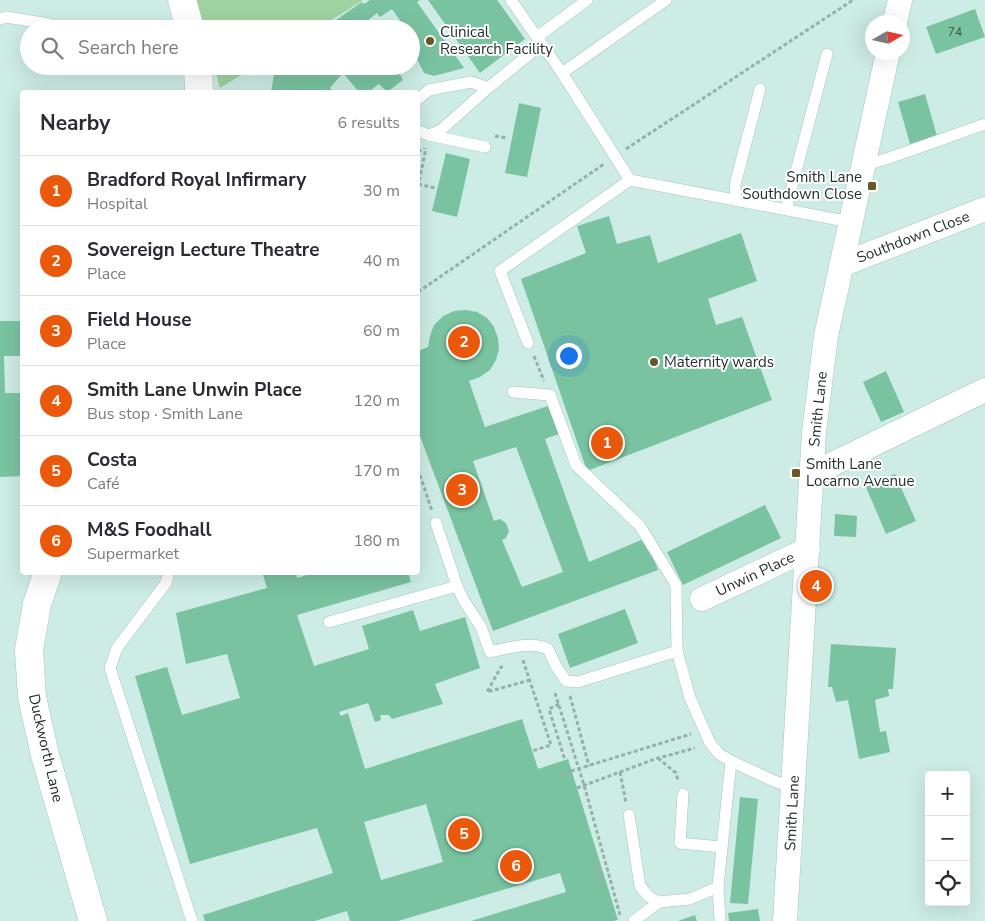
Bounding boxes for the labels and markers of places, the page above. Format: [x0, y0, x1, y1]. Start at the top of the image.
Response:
place label: Clinical Research Facility [440, 22, 553, 59]
marker: Clinical Research Facility [424, 35, 436, 47]
place label: Smith Lane Southdown Close [742, 167, 862, 204]
marker: Smith Lane Southdown Close [866, 180, 878, 192]
pin: 2 [448, 323, 480, 361]
place label: Maternity wards [664, 352, 774, 372]
marker: Maternity wards [648, 356, 660, 368]
pin: 1 [591, 424, 623, 462]
place label: Smith Lane Locarno Avenue [806, 454, 914, 491]
marker: Smith Lane Locarno Avenue [790, 467, 802, 479]
pin: 3 [446, 471, 478, 509]
pin: 4 [800, 567, 832, 605]
pin: 5 [448, 815, 480, 853]
pin: 6 [500, 847, 532, 885]

